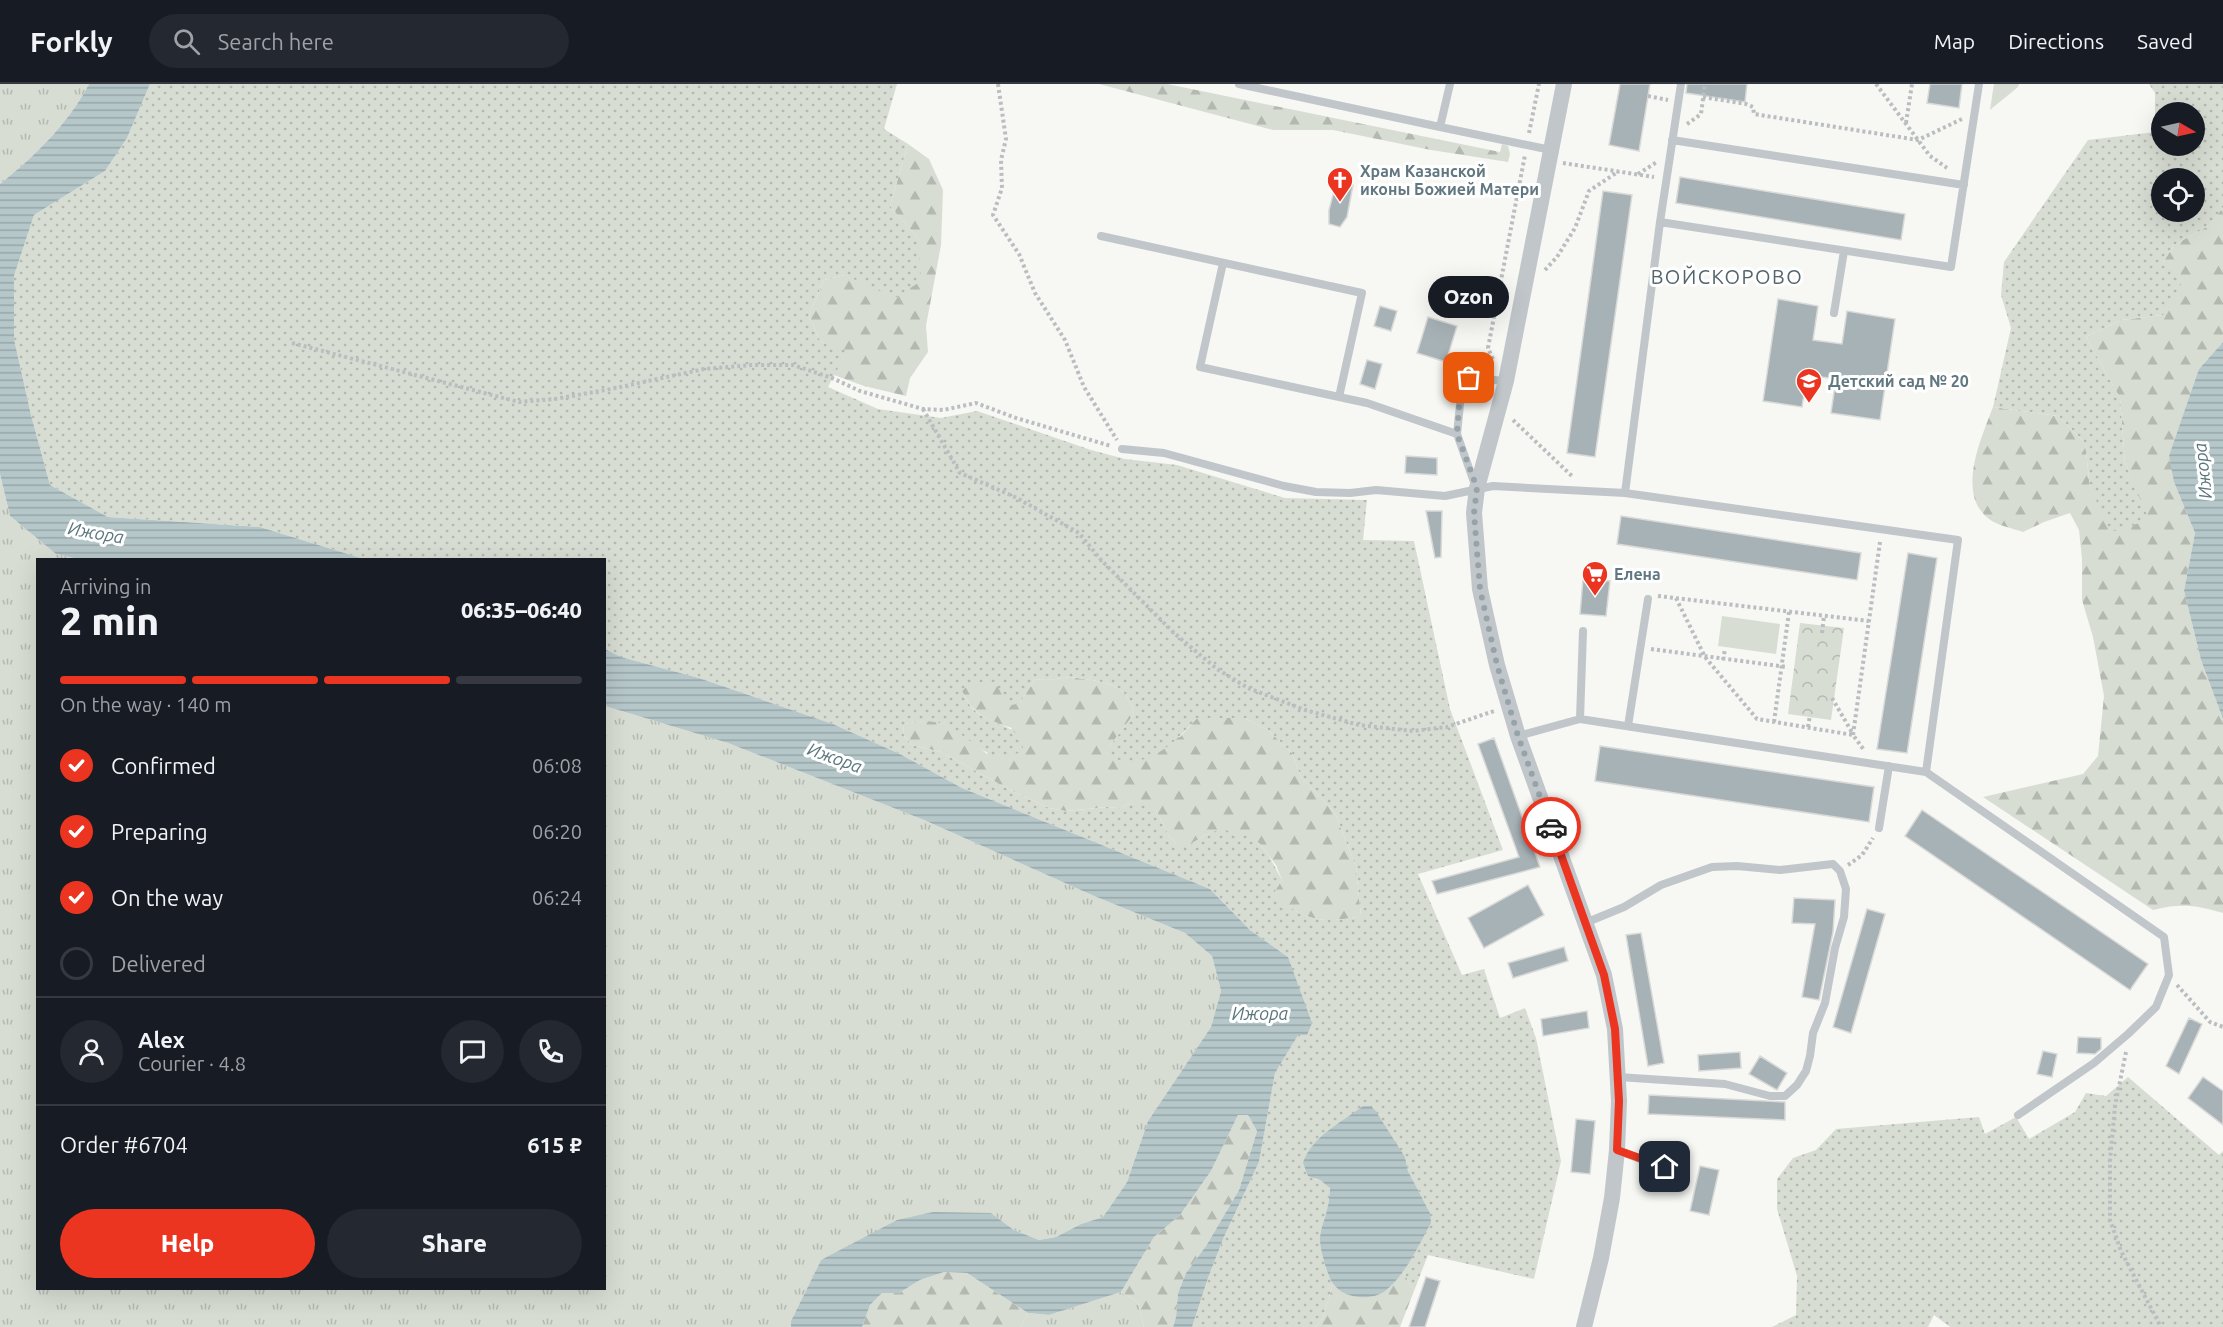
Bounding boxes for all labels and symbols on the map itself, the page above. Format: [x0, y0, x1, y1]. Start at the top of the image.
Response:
north arrow [2151, 102, 2205, 156]
place label: Храм Казанской иконы Божией Матери [1360, 162, 1539, 198]
church icon: Храм Казанской иконы Божией Матери [1325, 165, 1355, 203]
district label: ВОЙСКОРОВО [1651, 265, 1803, 288]
callout: Ozon [1428, 276, 1510, 318]
pin [1443, 352, 1494, 403]
school or university icon: Детский сад № 20 [1794, 366, 1824, 404]
place label: Детский сад № 20 [1828, 372, 1969, 390]
water label: Ижора [2189, 442, 2215, 500]
water label: Ижора [66, 517, 126, 547]
supermarket icon: Елена [1580, 559, 1610, 597]
place label: Елена [1614, 565, 1661, 583]
water label: Ижора [805, 738, 865, 776]
courier [1521, 797, 1581, 857]
water label: Ижора [1232, 1003, 1288, 1023]
pin [1639, 1141, 1690, 1192]

